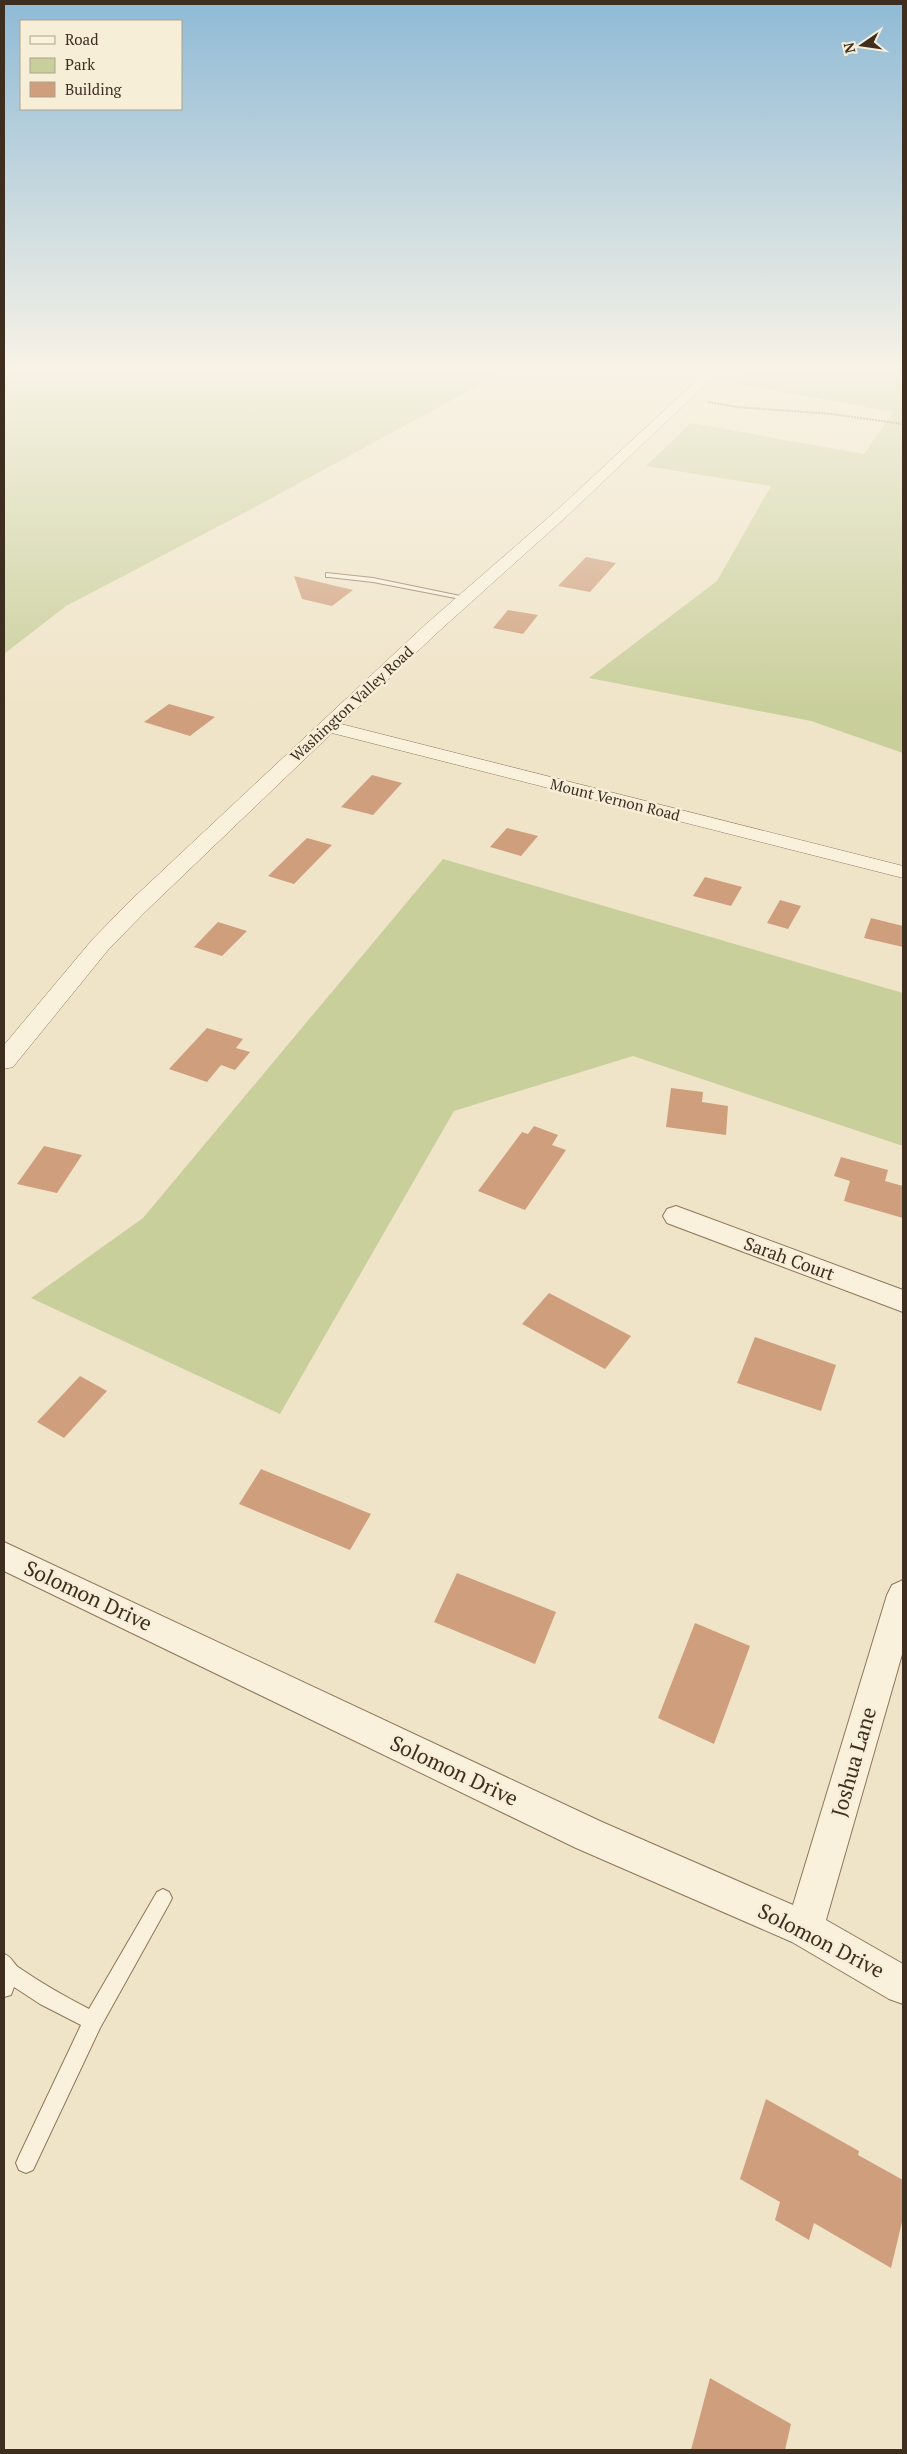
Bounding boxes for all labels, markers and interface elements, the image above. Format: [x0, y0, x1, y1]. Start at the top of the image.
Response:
legend [20, 20, 182, 110]
north arrow [837, 20, 887, 70]
text: Road [65, 29, 98, 49]
text: N [838, 40, 859, 55]
text: Park [65, 54, 95, 74]
text: Building [65, 79, 123, 99]
street label: Washington Valley Road [286, 641, 417, 765]
street label: Mount Vernon Road [548, 773, 682, 825]
street label: Sarah Court [741, 1231, 838, 1286]
street label: Solomon Drive [20, 1553, 157, 1637]
street label: Joshua Lane [824, 1703, 882, 1820]
street label: Solomon Drive [386, 1728, 523, 1812]
street label: Solomon Drive [754, 1896, 889, 1984]

